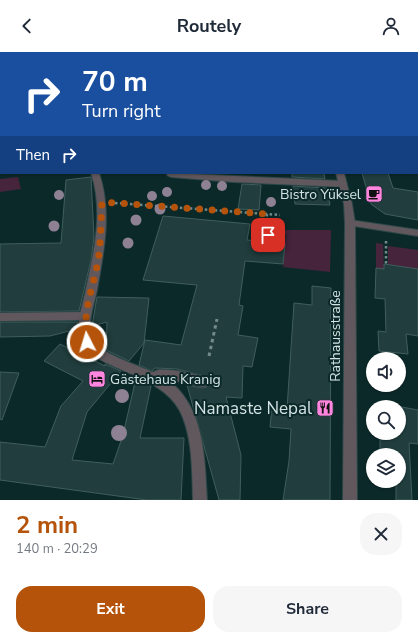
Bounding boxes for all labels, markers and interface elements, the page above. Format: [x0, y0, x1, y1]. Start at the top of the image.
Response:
text: Routely [177, 14, 241, 38]
icon: back [16, 15, 38, 37]
icon: person [380, 15, 402, 37]
text: 70 m [82, 63, 148, 101]
icon: right [16, 68, 68, 120]
text: Turn right [82, 99, 161, 123]
icon: right [58, 144, 80, 166]
text: Then [16, 145, 50, 165]
cafe icon: Bistro Yüksel [364, 184, 384, 204]
place label: Bistro Yüksel [280, 185, 362, 204]
pin [251, 218, 285, 252]
icon: arrive [257, 224, 279, 246]
street label: Rathausstraße [326, 290, 345, 382]
position arrow [66, 321, 108, 363]
map controls [366, 352, 406, 488]
button: sound [366, 352, 406, 392]
hotel icon: Gästehaus Kranig [87, 369, 107, 389]
place label: Gästehaus Kranig [110, 370, 221, 389]
place label: Namaste Nepal [194, 397, 312, 420]
restaurant icon: Namaste Nepal [315, 398, 335, 418]
button: search [366, 400, 406, 440]
button: layers [366, 448, 406, 488]
text: 2 min [16, 509, 78, 541]
button: close [360, 513, 402, 555]
text: 140 m · 20:29 [16, 540, 98, 558]
button: Exit [16, 586, 205, 632]
button: Share [213, 586, 402, 632]

